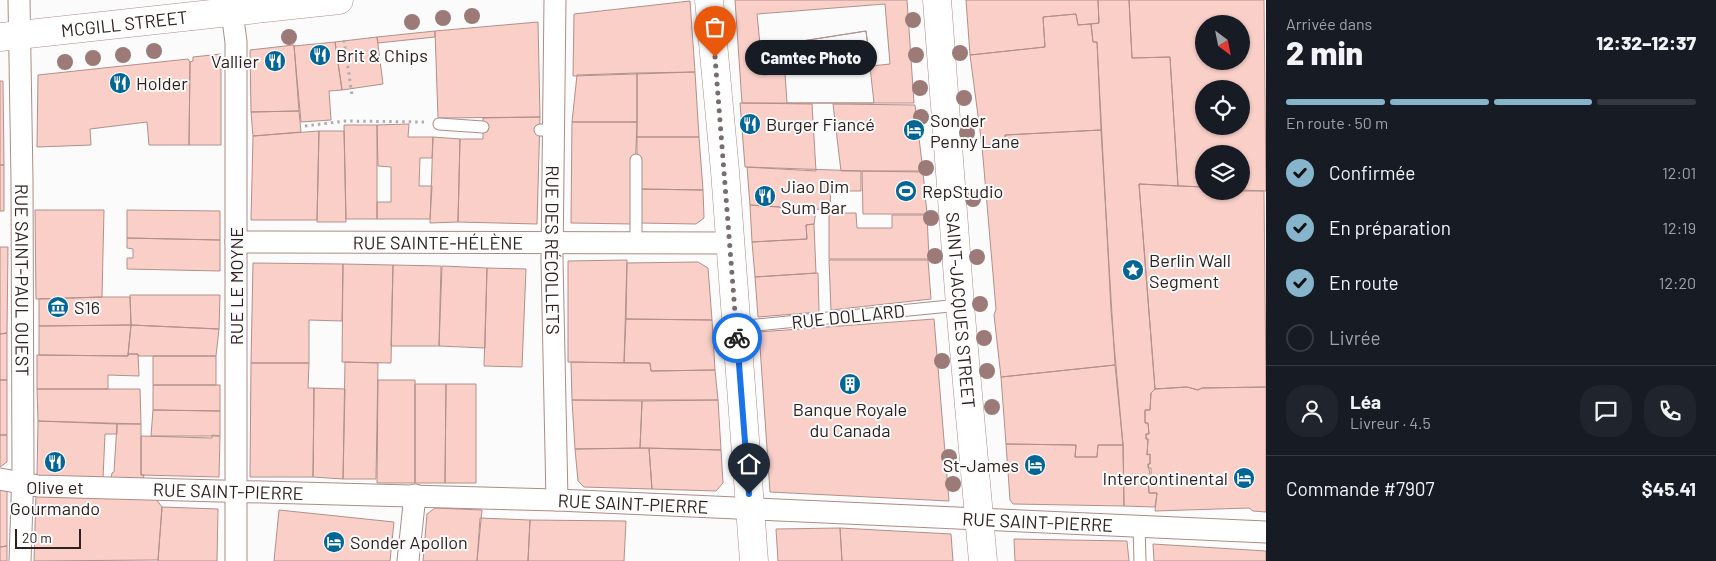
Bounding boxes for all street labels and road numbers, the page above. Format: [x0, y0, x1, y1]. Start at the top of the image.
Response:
street label: MCGILL STREET [60, 6, 189, 41]
street label: RUE DES RÉCOLLETS [541, 165, 565, 335]
street label: RUE SAINT-PAUL OUEST [11, 184, 34, 376]
street label: SAINT-JACQUES STREET [942, 211, 980, 409]
street label: RUE LE MOYNE [225, 227, 247, 345]
street label: RUE SAINTE-HÉLÈNE [353, 231, 523, 254]
street label: RUE DOLLARD [790, 299, 906, 333]
street label: RUE SAINT-PIERRE [153, 478, 304, 504]
street label: RUE SAINT-PIERRE [557, 489, 709, 518]
street label: RUE SAINT-PIERRE [962, 507, 1113, 536]

